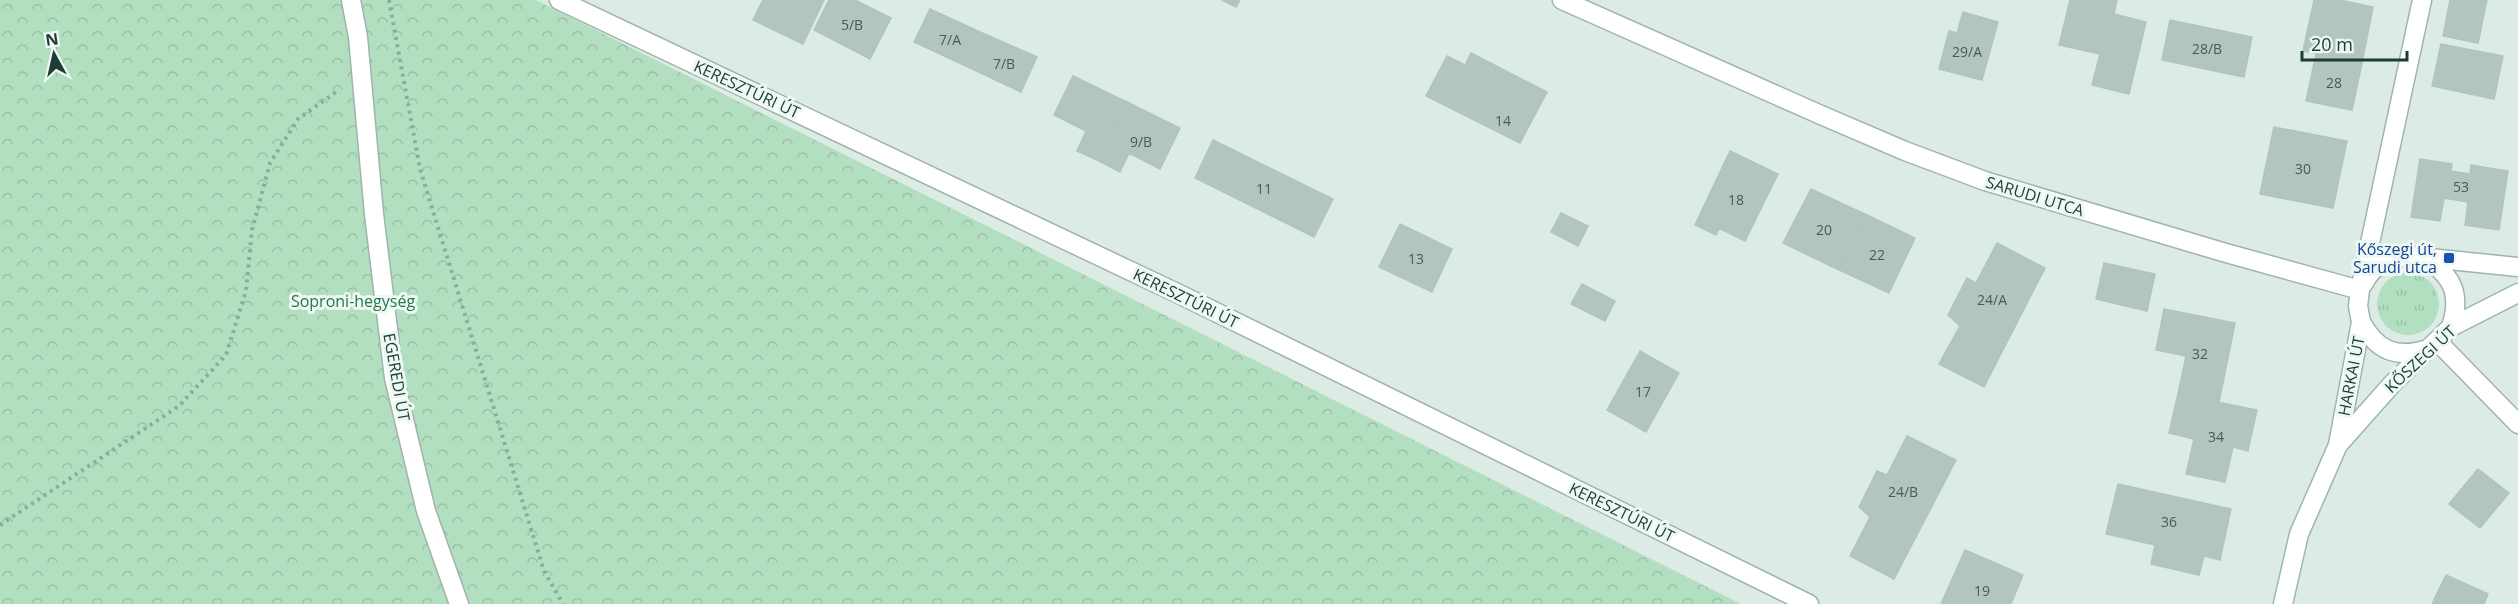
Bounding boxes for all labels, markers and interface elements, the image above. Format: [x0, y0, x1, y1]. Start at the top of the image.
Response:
house number: 5/B [841, 15, 863, 34]
north arrow [24, 24, 84, 84]
scale bar [2302, 24, 2407, 62]
text: N [44, 27, 60, 51]
house number: 7/A [939, 30, 961, 49]
text: 20 m [2311, 32, 2353, 56]
house number: 28/B [2192, 39, 2222, 58]
house number: 29/A [1952, 42, 1982, 61]
house number: 7/B [993, 54, 1015, 73]
street label: KERESZTÚRI ÚT [690, 55, 804, 123]
house number: 28 [2326, 73, 2342, 92]
house number: 14 [1495, 111, 1511, 130]
house number: 9/B [1130, 132, 1152, 151]
house number: 30 [2295, 159, 2311, 178]
street label: SARUDI UTCA [1983, 171, 2088, 222]
house number: 53 [2453, 177, 2469, 196]
house number: 11 [1256, 179, 1272, 198]
house number: 18 [1728, 190, 1744, 209]
house number: 20 [1816, 220, 1832, 239]
place label: Kőszegi út, Sarudi utca [2353, 238, 2437, 278]
house number: 22 [1869, 245, 1885, 264]
house number: 13 [1408, 249, 1424, 268]
marker: Kőszegi út, Sarudi utca [2442, 251, 2456, 265]
street label: KERESZTÚRI ÚT [1130, 263, 1243, 333]
park label: Soproni-hegység [291, 290, 415, 312]
house number: 24/A [1977, 290, 2007, 309]
street label: KŐSZEGI ÚT [2380, 320, 2460, 398]
street label: EGEREDI ÚT [378, 331, 416, 423]
street label: HARKAI ÚT [2332, 334, 2370, 418]
house number: 32 [2192, 344, 2208, 363]
house number: 17 [1635, 382, 1651, 401]
house number: 34 [2208, 427, 2224, 446]
street label: KERESZTÚRI ÚT [1566, 477, 1679, 547]
house number: 24/B [1888, 482, 1918, 501]
house number: 36 [2161, 512, 2177, 531]
house number: 19 [1974, 581, 1990, 600]

